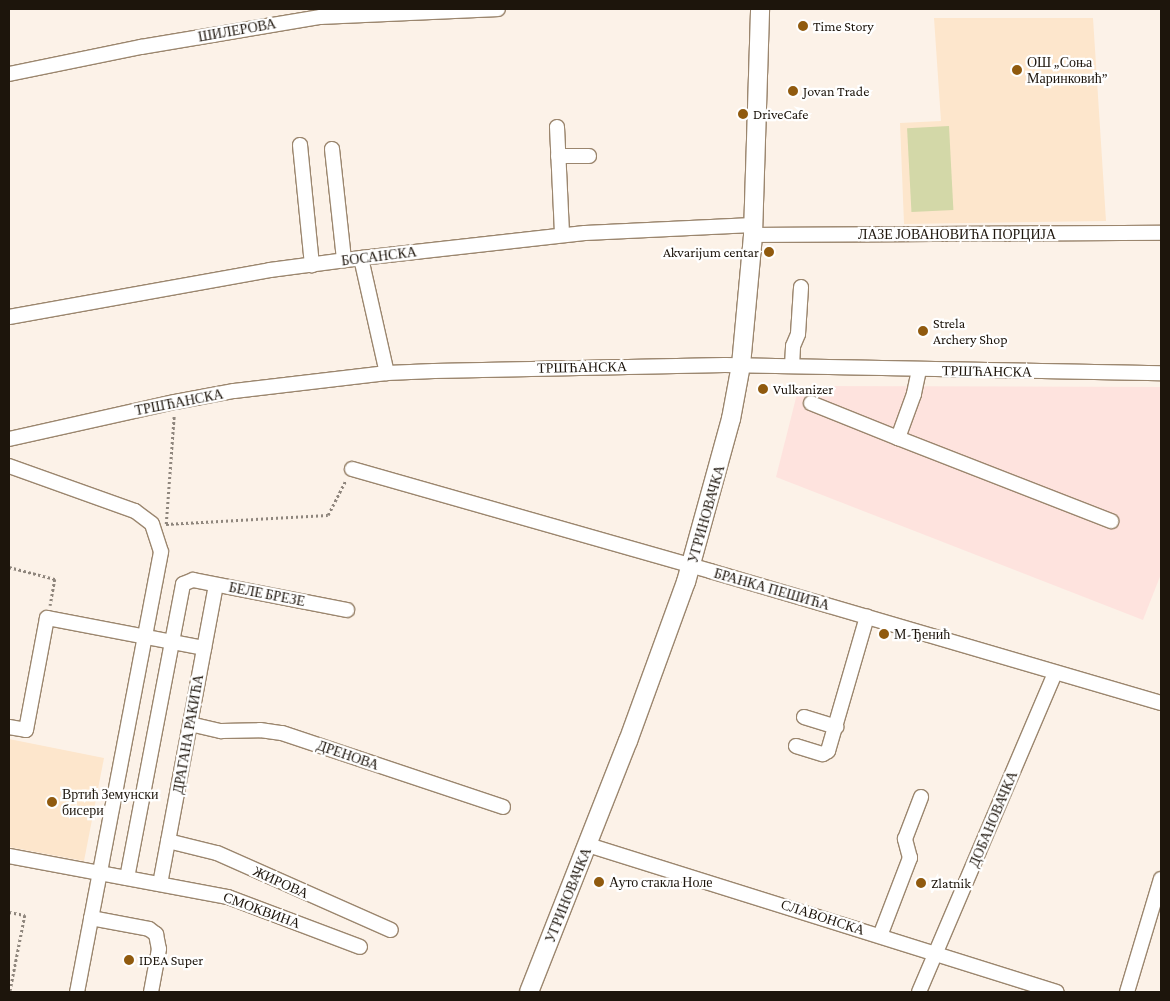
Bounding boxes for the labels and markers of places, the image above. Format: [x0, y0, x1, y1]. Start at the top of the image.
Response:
place label: Time Story [813, 18, 874, 34]
marker: Time Story [797, 20, 809, 32]
place label: ОШ „Соња Маринковић” [1027, 54, 1108, 86]
marker: ОШ „Соња Маринковић” [1011, 64, 1023, 76]
place label: Jovan Trade [803, 83, 869, 99]
marker: Jovan Trade [787, 85, 799, 97]
place label: DriveCafe [753, 106, 808, 122]
marker: DriveCafe [737, 108, 749, 120]
place label: Akvarijum centar [663, 244, 759, 260]
marker: Akvarijum centar [763, 246, 775, 258]
place label: Strela Archery Shop [933, 315, 1007, 348]
marker: Strela Archery Shop [917, 325, 929, 337]
place label: Vulkanizer [773, 381, 833, 397]
marker: Vulkanizer [757, 383, 769, 395]
place label: М-Ђенић [894, 626, 950, 642]
marker: М-Ђенић [878, 628, 890, 640]
place label: Вртић Земунски бисери [62, 786, 158, 819]
marker: Вртић Земунски бисери [46, 796, 58, 808]
place label: Ауто стакла Ноле [609, 874, 712, 890]
place label: Zlatnik [931, 875, 971, 891]
marker: Ауто стакла Ноле [593, 876, 605, 888]
marker: Zlatnik [915, 877, 927, 889]
place label: IDEA Super [139, 952, 203, 968]
marker: IDEA Super [123, 954, 135, 966]

